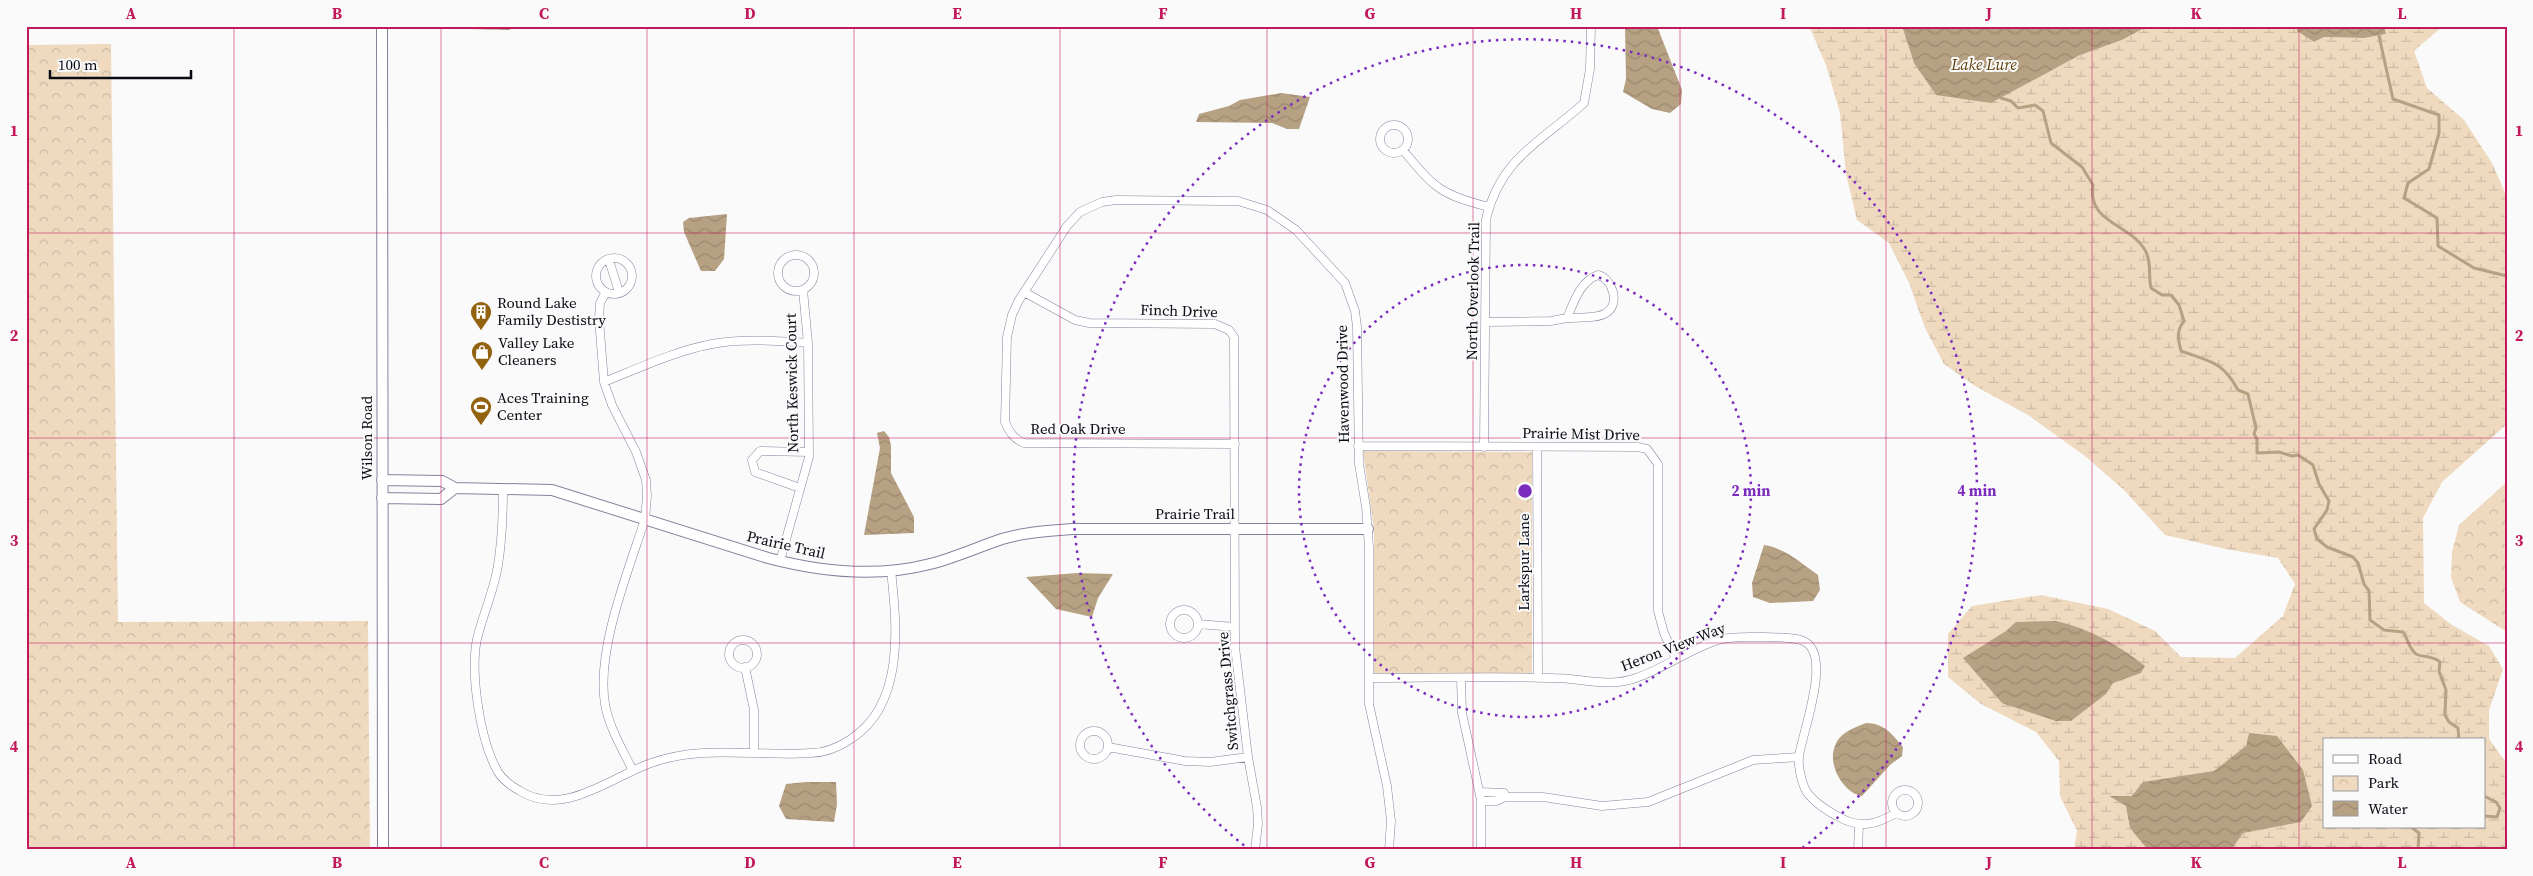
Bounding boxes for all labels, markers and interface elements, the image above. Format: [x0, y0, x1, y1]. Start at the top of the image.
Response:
text: A [126, 2, 137, 24]
text: B [332, 2, 343, 24]
text: C [539, 2, 549, 24]
text: D [744, 2, 756, 24]
text: E [952, 2, 962, 24]
text: F [1158, 2, 1168, 24]
text: G [1365, 2, 1376, 24]
text: H [1570, 2, 1582, 24]
text: I [1780, 2, 1786, 24]
text: J [1985, 2, 1992, 24]
text: K [2190, 2, 2202, 24]
text: L [2397, 2, 2407, 24]
scale bar [50, 48, 191, 80]
water label: Lake Lure [1950, 53, 2017, 75]
text: 100 m [58, 54, 98, 75]
text: 1 [10, 119, 18, 141]
text: 1 [2515, 119, 2523, 141]
street label: North Overlook Trail [1461, 221, 1484, 360]
place label: Round Lake Family Destistry [497, 292, 606, 330]
street label: Finch Drive [1140, 299, 1219, 322]
building icon: Round Lake Family Destistry [469, 300, 493, 331]
street label: North Keswick Court [780, 313, 803, 453]
text: 2 [10, 324, 19, 346]
street label: Havenwood Drive [1331, 324, 1354, 443]
text: 2 [2515, 324, 2524, 346]
place label: Valley Lake Cleaners [498, 332, 575, 370]
shop icon: Valley Lake Cleaners [470, 340, 494, 371]
place label: Aces Training Center [497, 387, 589, 425]
street label: Wilson Road [356, 395, 377, 480]
sports icon: Aces Training Center [469, 395, 493, 426]
street label: Red Oak Drive [1030, 418, 1126, 439]
street label: Prairie Mist Drive [1522, 422, 1641, 445]
text: 2 min [1732, 480, 1770, 501]
text: 4 min [1958, 480, 1996, 501]
centre of rings [1516, 482, 1534, 500]
street label: Prairie Trail [1155, 503, 1236, 524]
street label: Larkspur Lane [1513, 513, 1534, 611]
street label: Prairie Trail [745, 525, 828, 564]
text: 3 [10, 529, 19, 551]
text: 3 [2515, 529, 2524, 551]
street label: Heron View Way [1618, 617, 1728, 676]
street label: Switchgrass Drive [1212, 631, 1243, 751]
text: 4 [10, 735, 19, 757]
text: 4 [2515, 735, 2524, 757]
legend [2323, 738, 2486, 828]
text: Road [2368, 748, 2402, 769]
text: Park [2368, 772, 2400, 793]
text: Water [2368, 798, 2409, 819]
text: A [126, 851, 137, 873]
text: B [332, 851, 343, 873]
text: C [539, 851, 549, 873]
text: D [744, 851, 756, 873]
text: E [952, 851, 962, 873]
text: F [1158, 851, 1168, 873]
text: G [1365, 851, 1376, 873]
text: H [1570, 851, 1582, 873]
text: I [1780, 851, 1786, 873]
text: J [1985, 851, 1992, 873]
text: K [2190, 851, 2202, 873]
text: L [2397, 851, 2407, 873]

